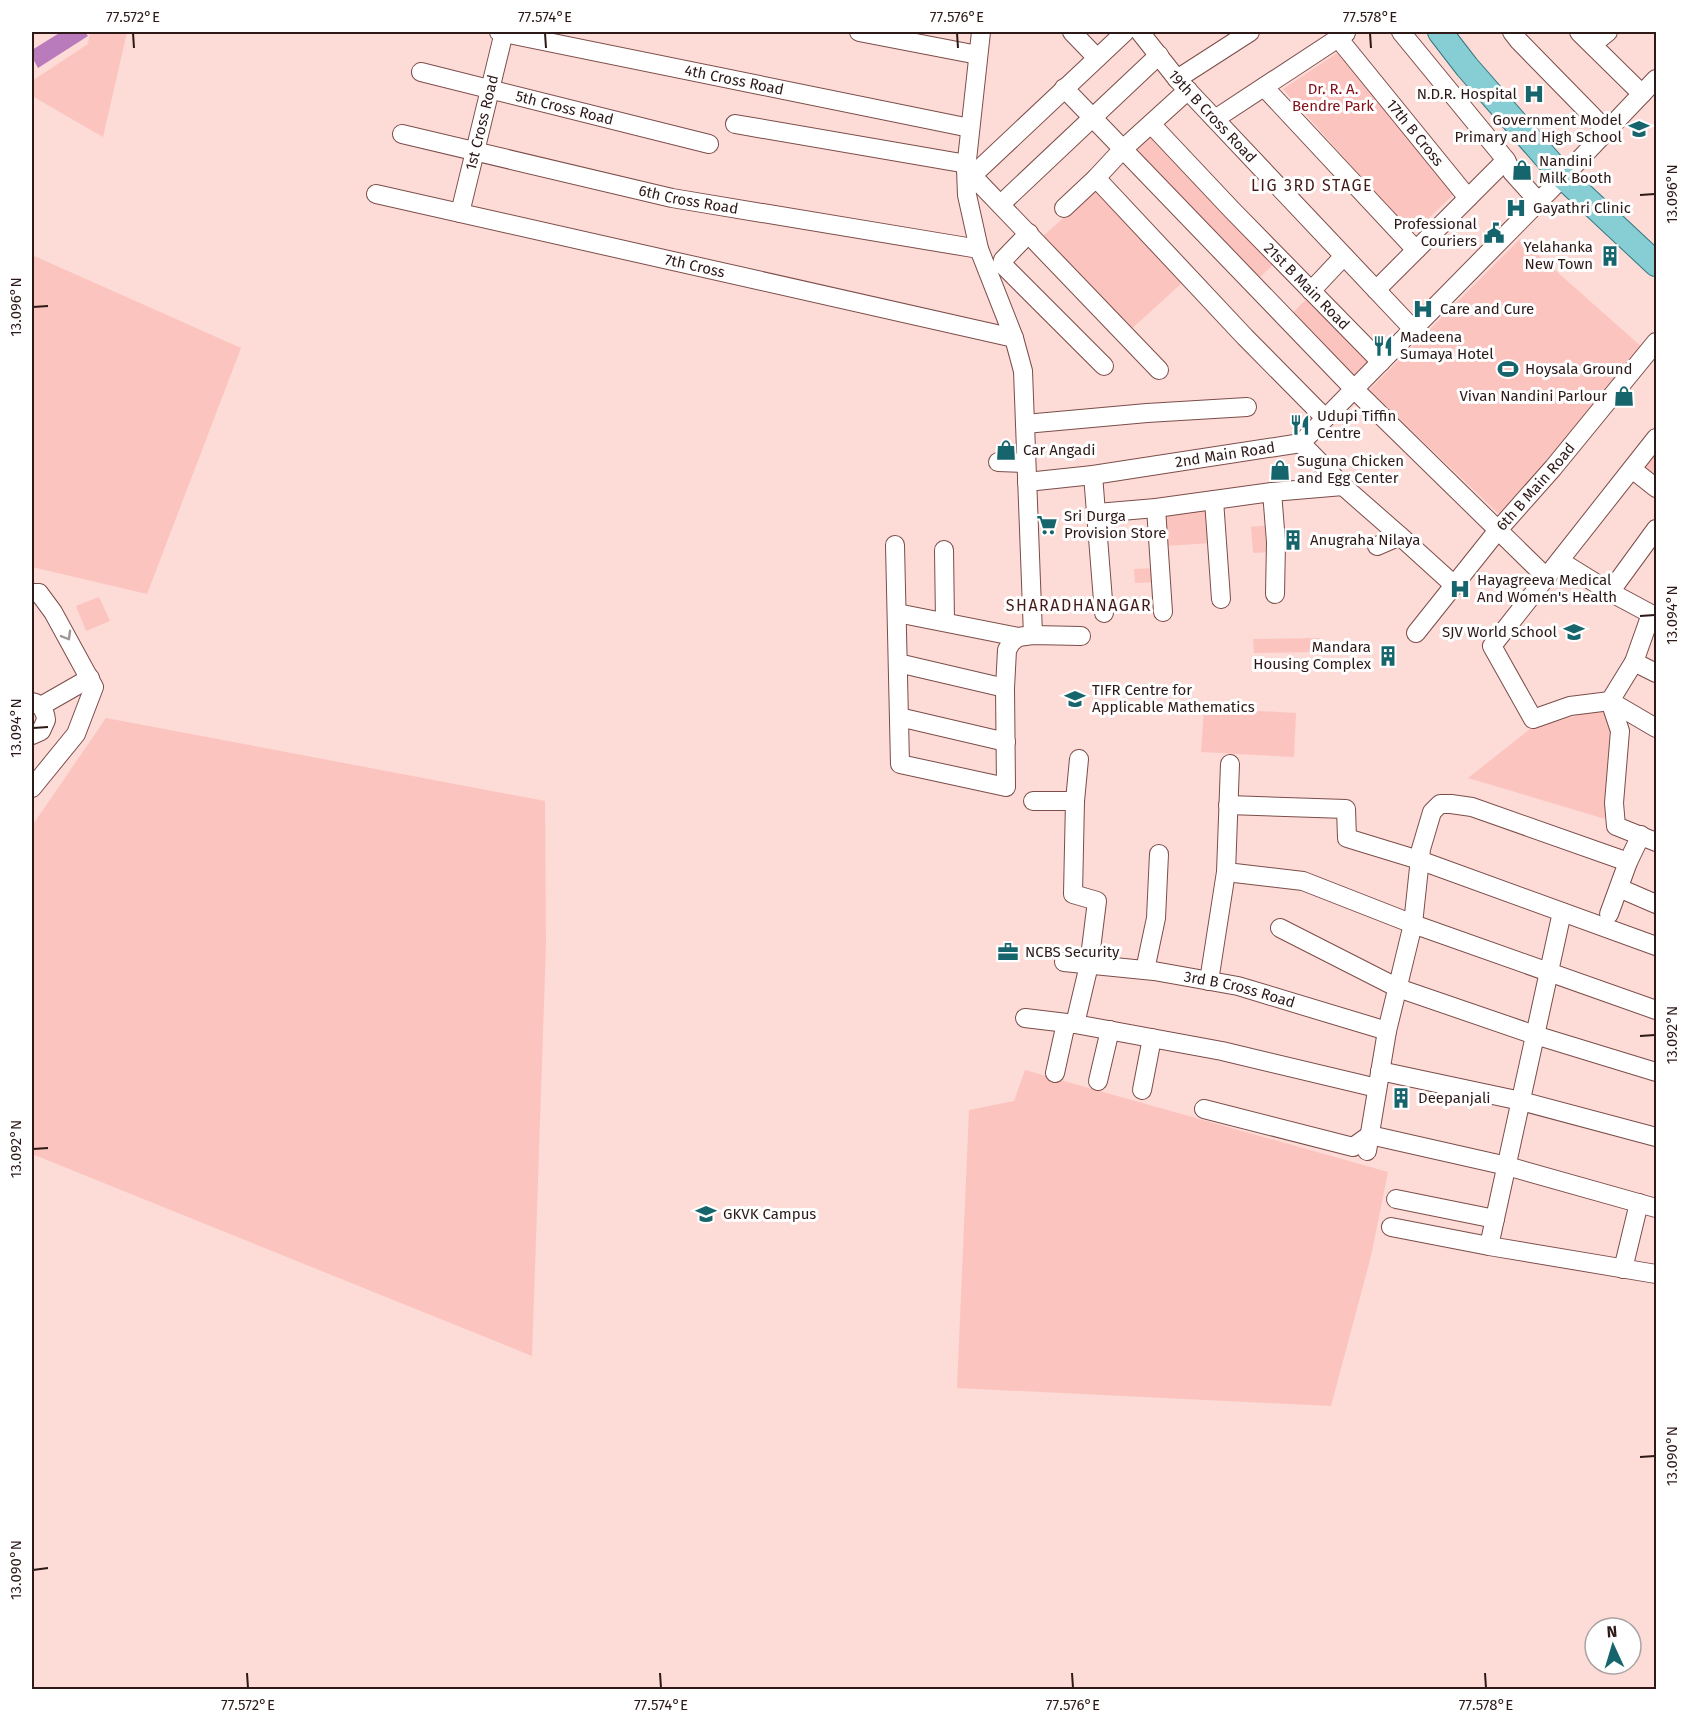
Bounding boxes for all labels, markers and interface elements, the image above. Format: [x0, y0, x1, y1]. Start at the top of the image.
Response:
text: 77.572°E [106, 8, 160, 26]
text: 77.574°E [518, 8, 572, 26]
text: 77.576°E [930, 8, 984, 26]
text: 77.578°E [1343, 8, 1397, 26]
street label: 4th Cross Road [683, 61, 785, 99]
street label: 19th B Cross Road [1164, 66, 1260, 166]
street label: 1st Cross Road [462, 73, 502, 172]
park label: Dr. R. A. Bendre Park [1292, 80, 1374, 115]
hospital icon: N.D.R. Hospital [1522, 82, 1546, 106]
place label: N.D.R. Hospital [1417, 85, 1518, 103]
street label: 5th Cross Road [514, 87, 615, 129]
street label: 17th B Cross [1383, 96, 1447, 170]
place label: Government Model Primary and High School [1454, 111, 1623, 146]
school or university icon: Government Model Primary and High School [1627, 117, 1651, 141]
place label: Nandini Milk Booth [1539, 152, 1612, 187]
shop icon: Nandini Milk Booth [1510, 158, 1534, 182]
text: 13.096°N [1663, 164, 1681, 224]
district label: LIG 3RD STAGE [1251, 176, 1373, 195]
street label: 6th Cross Road [637, 181, 740, 218]
hospital icon: Gayathri Clinic [1504, 196, 1528, 220]
place label: Gayathri Clinic [1533, 199, 1631, 217]
place label: Professional Couriers [1393, 215, 1478, 250]
public building icon: Professional Couriers [1482, 221, 1506, 245]
place label: Yelahanka New Town [1524, 238, 1593, 273]
street label: 21st B Main Road [1260, 239, 1353, 334]
building icon: Yelahanka New Town [1598, 244, 1622, 268]
street label: 7th Cross [663, 250, 727, 281]
text: 13.096°N [7, 277, 25, 337]
hospital icon: Care and Cure [1411, 297, 1435, 321]
place label: Care and Cure [1440, 300, 1534, 318]
place label: Madeena Sumaya Hotel [1400, 328, 1494, 363]
restaurant icon: Madeena Sumaya Hotel [1371, 334, 1395, 358]
sports icon: Hoysala Ground [1496, 357, 1520, 381]
place label: Hoysala Ground [1525, 360, 1633, 378]
shop icon: Vivan Nandini Parlour [1612, 384, 1636, 408]
place label: Vivan Nandini Parlour [1460, 387, 1607, 405]
place label: Udupi Tiffin Centre [1317, 407, 1396, 442]
restaurant icon: Udupi Tiffin Centre [1288, 413, 1312, 437]
shop icon: Car Angadi [994, 438, 1018, 462]
street label: 2nd Main Road [1174, 438, 1276, 471]
street label: 6th B Main Road [1493, 439, 1579, 535]
place label: Car Angadi [1023, 441, 1095, 459]
place label: Suguna Chicken and Egg Center [1297, 452, 1404, 487]
shop icon: Suguna Chicken and Egg Center [1268, 458, 1292, 482]
place label: Sri Durga Provision Store [1064, 507, 1166, 542]
supermarket icon: Sri Durga Provision Store [1035, 513, 1059, 537]
building icon: Anugraha Nilaya [1281, 528, 1305, 552]
place label: Anugraha Nilaya [1310, 531, 1420, 549]
place label: Hayagreeva Medical And Women's Health [1477, 571, 1617, 606]
hospital icon: Hayagreeva Medical And Women's Health [1448, 577, 1472, 601]
text: 13.094°N [1663, 585, 1681, 645]
district label: SHARADHANAGAR [1006, 596, 1152, 615]
school or university icon: SJV World School [1562, 620, 1586, 644]
place label: SJV World School [1442, 623, 1558, 641]
one-way arrow [60, 630, 71, 640]
place label: Mandara Housing Complex [1253, 638, 1372, 673]
building icon: Mandara Housing Complex [1376, 644, 1400, 668]
place label: TIFR Centre for Applicable Mathematics [1092, 681, 1255, 716]
school or university icon: TIFR Centre for Applicable Mathematics [1063, 687, 1087, 711]
text: 13.094°N [7, 698, 25, 758]
office icon: NCBS Security [996, 940, 1020, 964]
place label: NCBS Security [1025, 943, 1120, 961]
street label: 3rd B Cross Road [1183, 968, 1297, 1012]
text: 13.092°N [1663, 1006, 1681, 1064]
building icon: Deepanjali [1389, 1086, 1413, 1110]
place label: Deepanjali [1418, 1089, 1491, 1107]
text: 13.092°N [7, 1120, 25, 1178]
school or university icon: GKVK Campus [694, 1202, 718, 1226]
place label: GKVK Campus [723, 1205, 816, 1223]
text: 13.090°N [1663, 1426, 1681, 1486]
text: 13.090°N [7, 1540, 25, 1600]
north arrow [1583, 1616, 1643, 1676]
text: N [1606, 1622, 1618, 1641]
text: 77.572°E [221, 1696, 275, 1714]
text: 77.574°E [634, 1696, 688, 1714]
text: 77.576°E [1046, 1696, 1100, 1714]
text: 77.578°E [1459, 1696, 1513, 1714]

